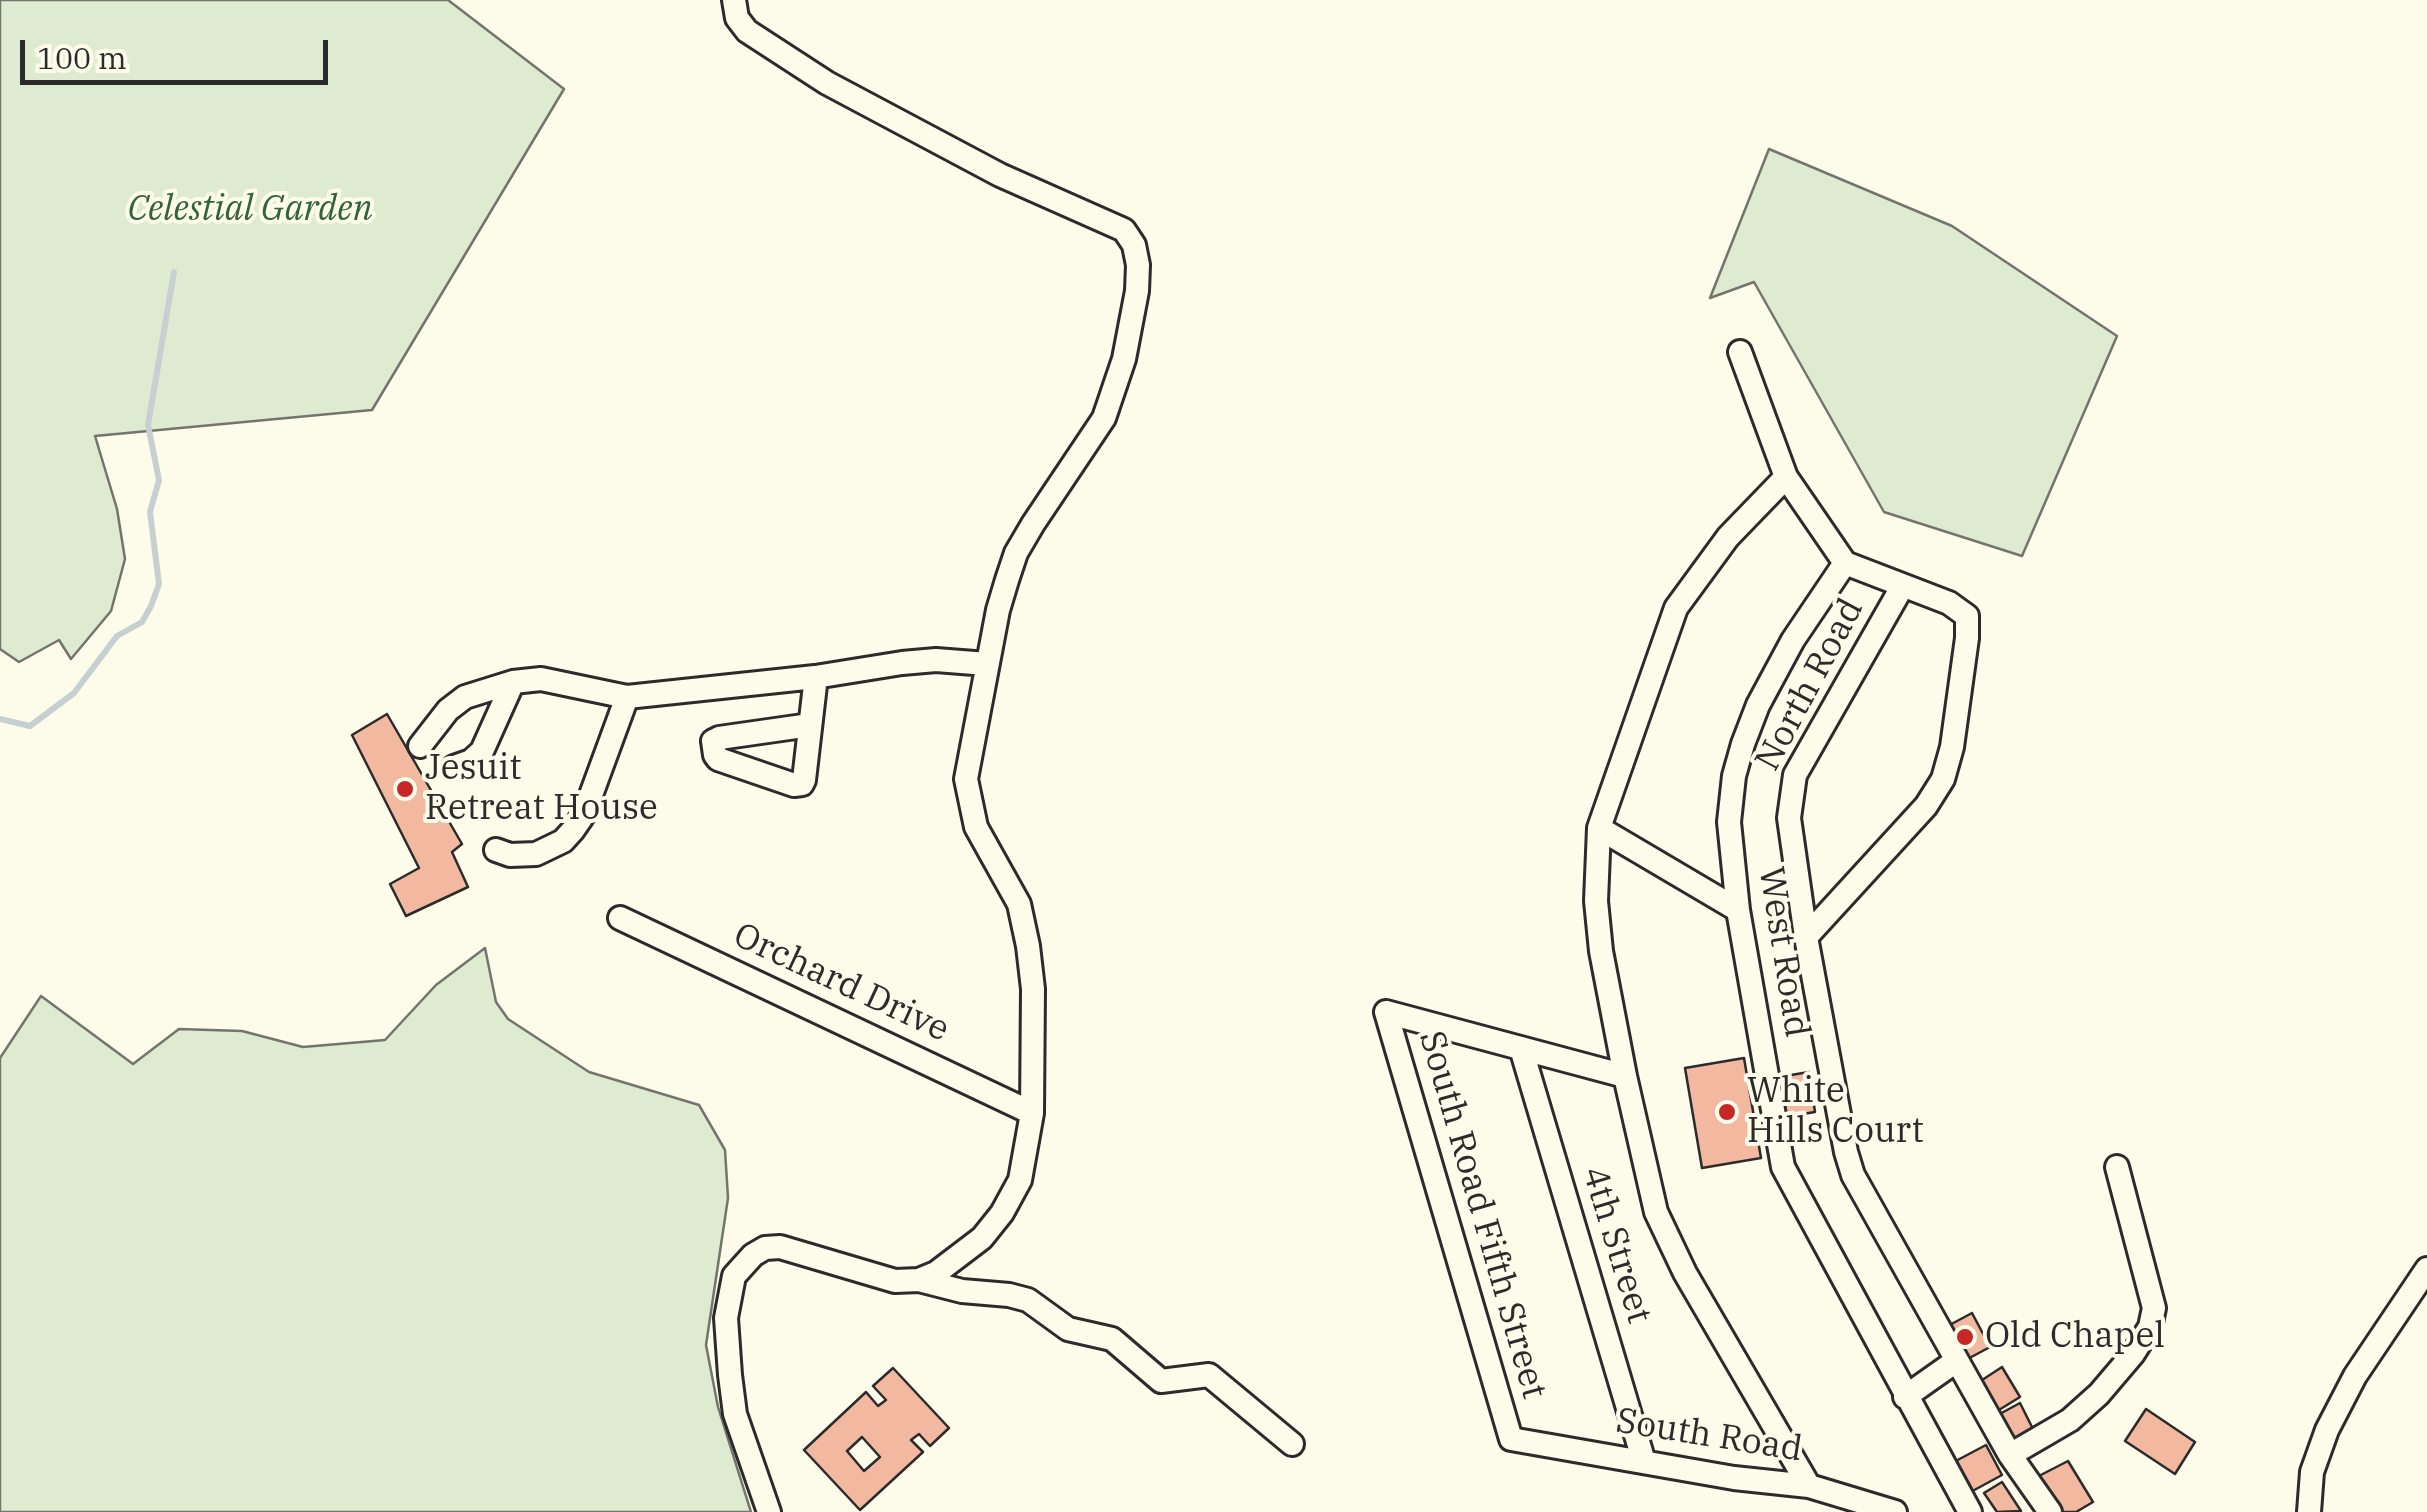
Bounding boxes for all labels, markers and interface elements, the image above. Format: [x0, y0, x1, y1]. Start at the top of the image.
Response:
scale bar [25, 20, 332, 82]
text: 100 m [37, 38, 127, 77]
park label: Celestial Garden [127, 189, 373, 231]
street label: North Road [1747, 592, 1873, 778]
place label: Jesuit Retreat House [425, 748, 658, 830]
marker: Jesuit Retreat House [394, 778, 416, 800]
street label: West Road [1749, 864, 1817, 1040]
street label: Orchard Drive [727, 915, 955, 1051]
street label: South Road Fifth Street [1409, 1026, 1555, 1404]
place label: White Hills Court [1747, 1071, 1924, 1153]
marker: White Hills Court [1716, 1101, 1738, 1123]
street label: 4th Street [1572, 1162, 1660, 1328]
place label: Old Chapel [1985, 1316, 2165, 1358]
marker: Old Chapel [1954, 1326, 1976, 1348]
street label: South Road [1613, 1401, 1805, 1471]

